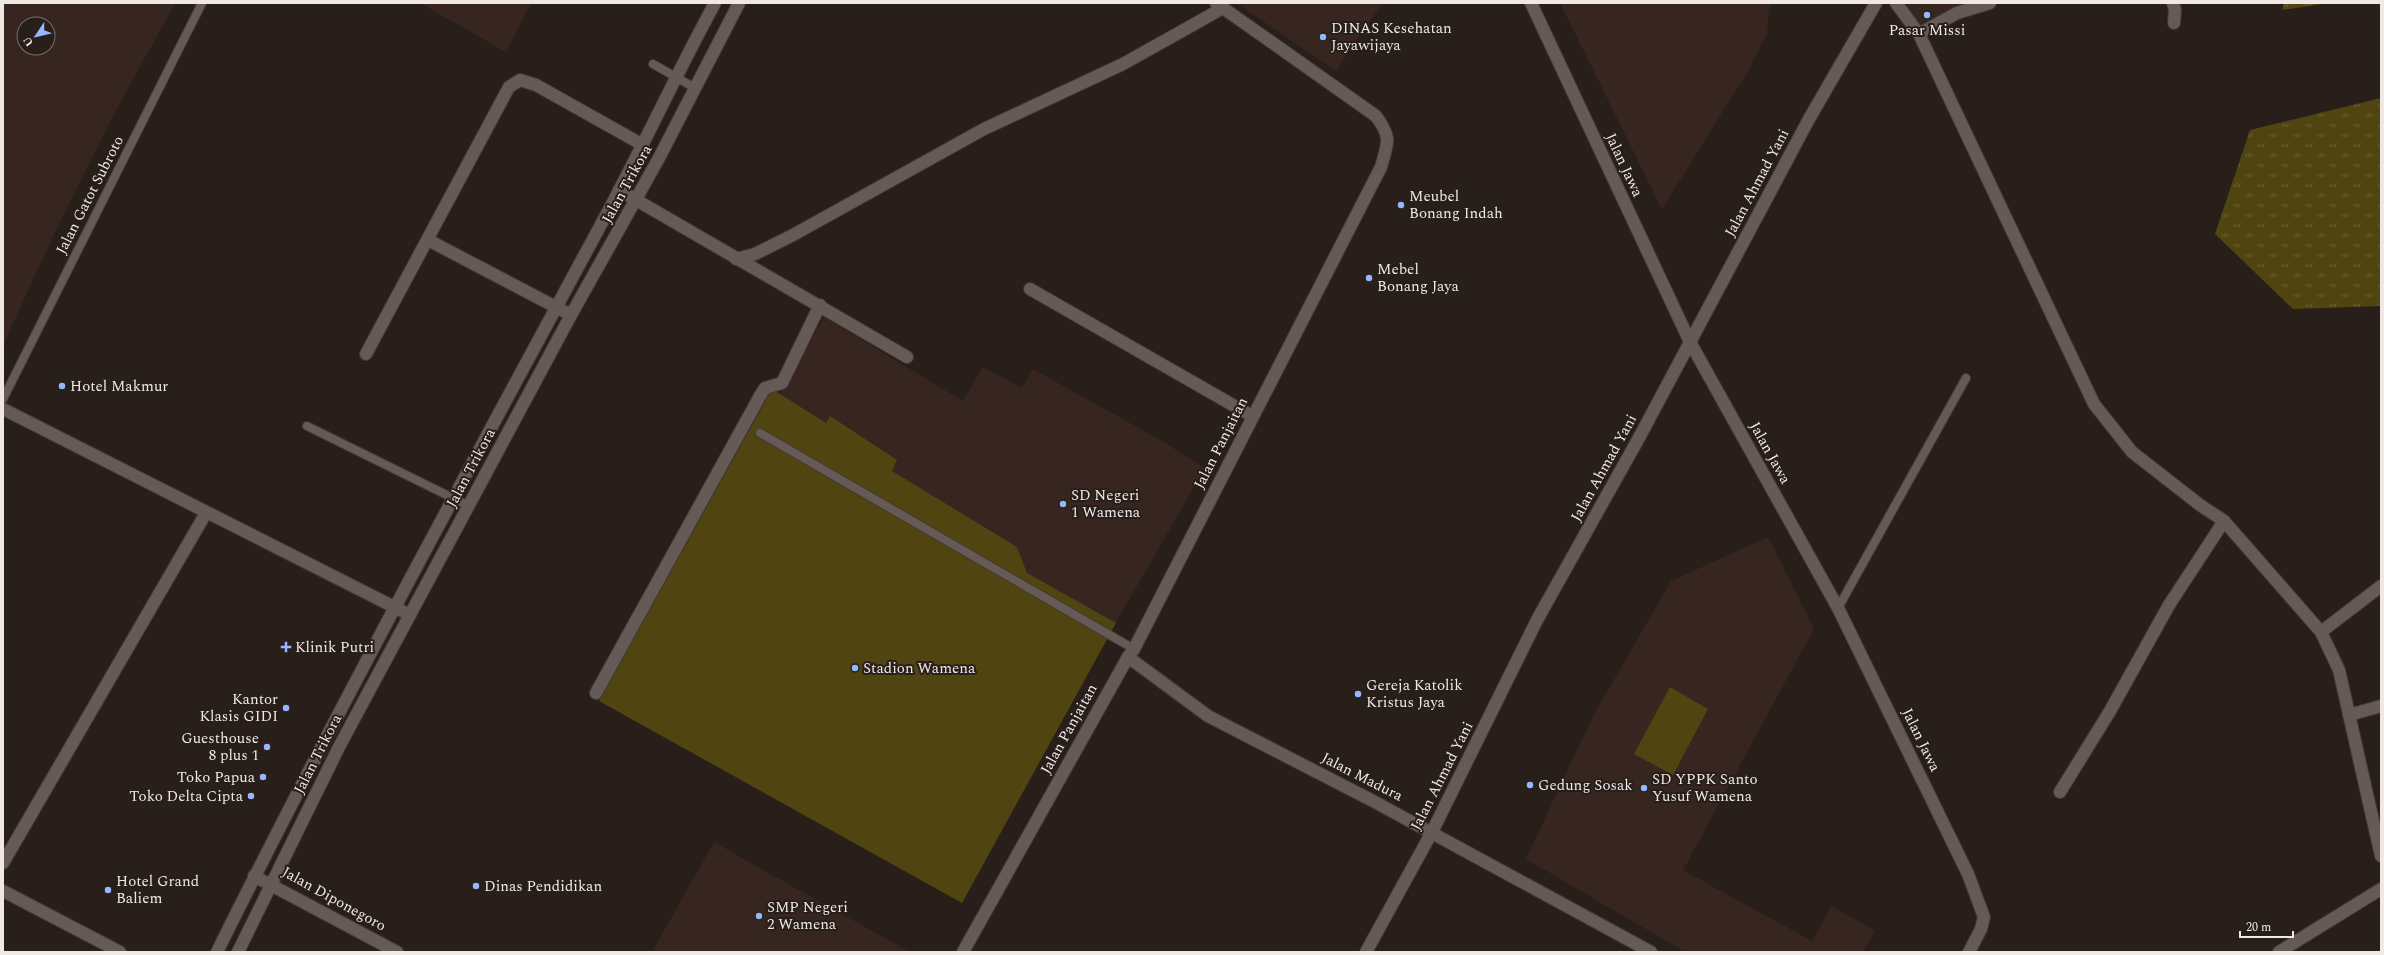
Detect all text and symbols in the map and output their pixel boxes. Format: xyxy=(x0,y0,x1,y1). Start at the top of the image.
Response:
marker: Pasar Missi xyxy=(1922,10,1932,20)
north arrow xyxy=(16,16,56,56)
place label: DINAS Kesehatan Jayawijaya xyxy=(1331,17,1452,57)
place label: Pasar Missi xyxy=(1889,19,1965,42)
marker: DINAS Kesehatan Jayawijaya xyxy=(1318,32,1328,42)
text: U xyxy=(19,33,38,50)
street label: Jalan Ahmad Yani xyxy=(1719,125,1795,241)
street label: Jalan Jawa xyxy=(1599,129,1649,201)
street label: Jalan Gatot Subroto xyxy=(50,132,130,258)
street label: Jalan Trikora xyxy=(596,140,658,228)
place label: Meubel Bonang Indah xyxy=(1409,185,1503,225)
marker: Meubel Bonang Indah xyxy=(1396,200,1406,210)
place label: Mebel Bonang Jaya xyxy=(1377,258,1460,298)
marker: Mebel Bonang Jaya xyxy=(1364,273,1374,283)
place label: Hotel Makmur xyxy=(70,375,168,398)
marker: Hotel Makmur xyxy=(57,381,67,391)
street label: Jalan Panjaitan xyxy=(1188,393,1254,493)
street label: Jalan Ahmad Yani xyxy=(1565,410,1643,526)
street label: Jalan Jawa xyxy=(1743,418,1797,489)
street label: Jalan Trikora xyxy=(440,424,502,512)
place label: SD Negeri 1 Wamena xyxy=(1071,484,1141,524)
marker: SD Negeri 1 Wamena xyxy=(1058,499,1068,509)
place label: Klinik Putri xyxy=(295,636,374,659)
marker: Klinik Putri xyxy=(280,641,292,653)
place label: Stadion Wamena xyxy=(863,657,976,680)
marker: Stadion Wamena xyxy=(850,663,860,673)
place label: Gereja Katolik Kristus Jaya xyxy=(1366,674,1463,714)
street label: Jalan Panjaitan xyxy=(1035,679,1103,778)
place label: Kantor Klasis GIDI xyxy=(200,688,278,728)
marker: Gereja Katolik Kristus Jaya xyxy=(1353,689,1363,699)
marker: Kantor Klasis GIDI xyxy=(281,703,291,713)
street label: Jalan Jawa xyxy=(1896,704,1947,776)
street label: Jalan Trikora xyxy=(288,710,348,798)
street label: Jalan Ahmad Yani xyxy=(1405,718,1479,834)
place label: Guesthouse 8 plus 1 xyxy=(181,727,259,767)
marker: Guesthouse 8 plus 1 xyxy=(262,742,272,752)
street label: Jalan Madura xyxy=(1317,747,1407,808)
place label: Toko Papua xyxy=(177,766,256,789)
place label: SD YPPK Santo Yusuf Wamena xyxy=(1652,768,1758,808)
marker: Toko Papua xyxy=(258,772,268,782)
place label: Gedung Sosak xyxy=(1538,774,1633,797)
marker: Gedung Sosak xyxy=(1525,780,1535,790)
marker: SD YPPK Santo Yusuf Wamena xyxy=(1639,783,1649,793)
place label: Toko Delta Cipta xyxy=(129,785,244,808)
marker: Toko Delta Cipta xyxy=(246,791,256,801)
street label: Jalan Diponegoro xyxy=(278,861,390,937)
place label: Hotel Grand Baliem xyxy=(116,870,199,910)
place label: Dinas Pendidikan xyxy=(484,875,602,898)
marker: Dinas Pendidikan xyxy=(471,881,481,891)
marker: Hotel Grand Baliem xyxy=(103,885,113,895)
place label: SMP Negeri 2 Wamena xyxy=(767,896,848,936)
marker: SMP Negeri 2 Wamena xyxy=(754,911,764,921)
scale bar xyxy=(2240,913,2293,939)
text: 20 m xyxy=(2246,918,2271,937)

